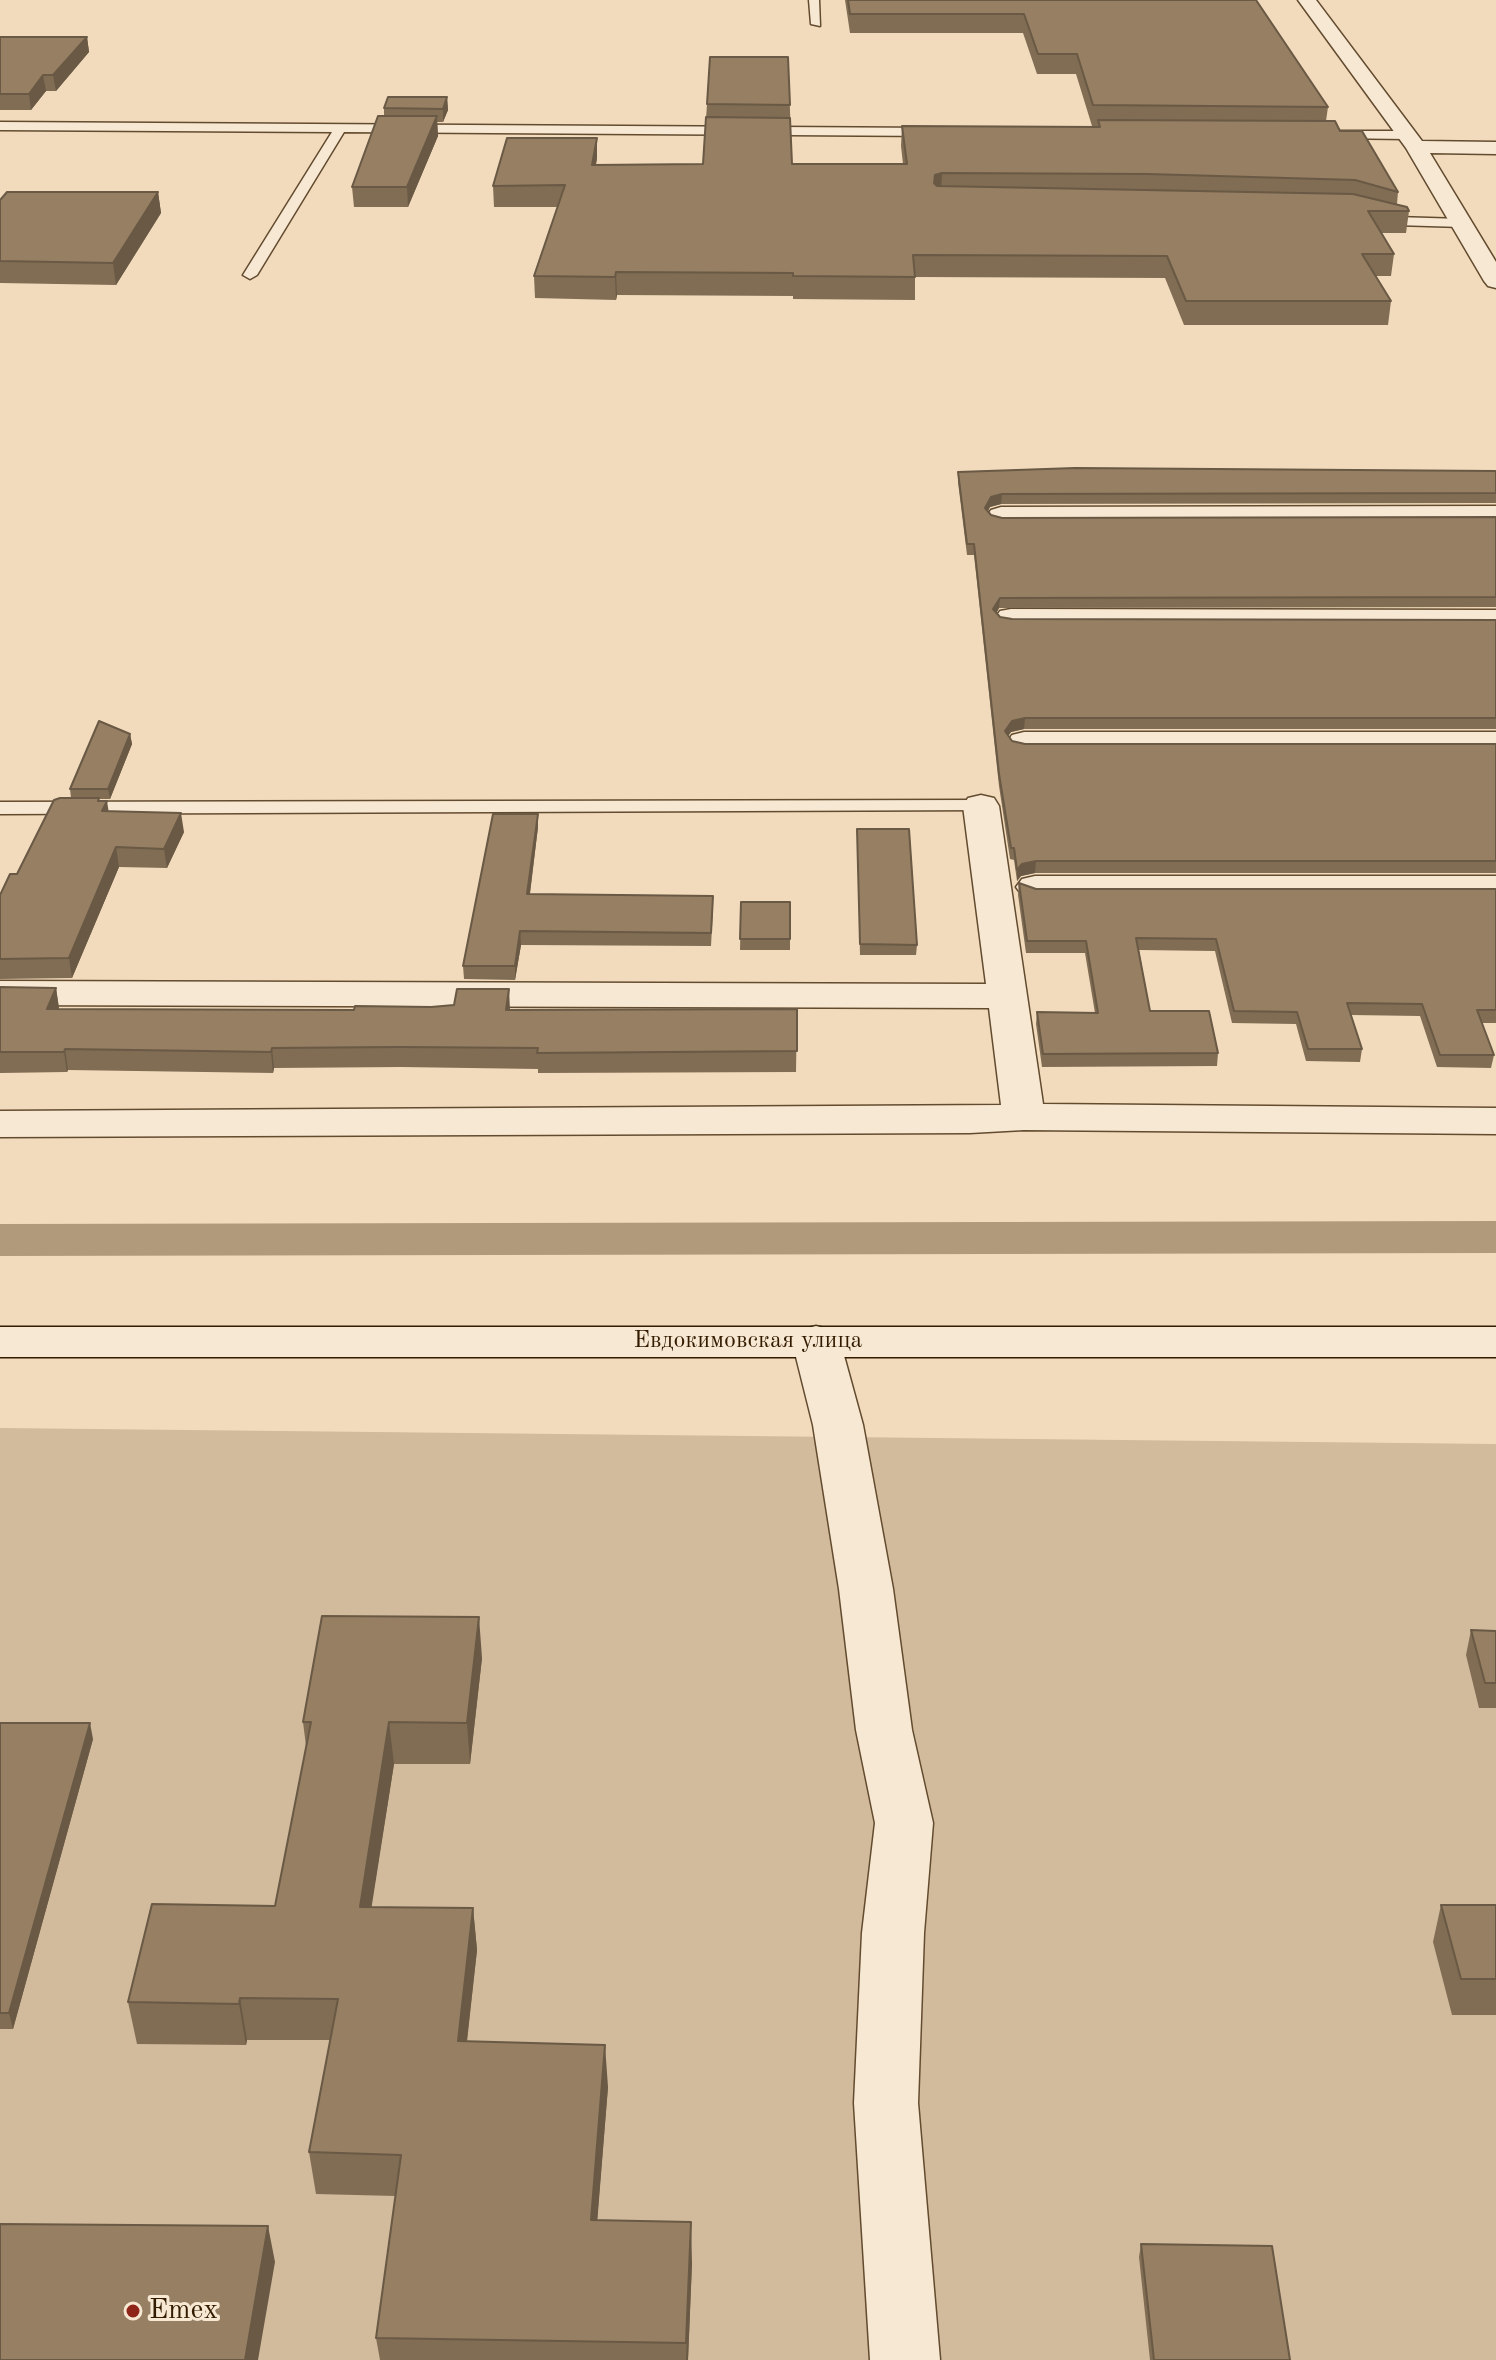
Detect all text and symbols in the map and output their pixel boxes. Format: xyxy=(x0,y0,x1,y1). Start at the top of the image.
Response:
street label: Евдокимовская улица xyxy=(634,1327,862,1355)
place label: Emex xyxy=(149,2294,218,2328)
marker: Emex xyxy=(124,2302,142,2320)

